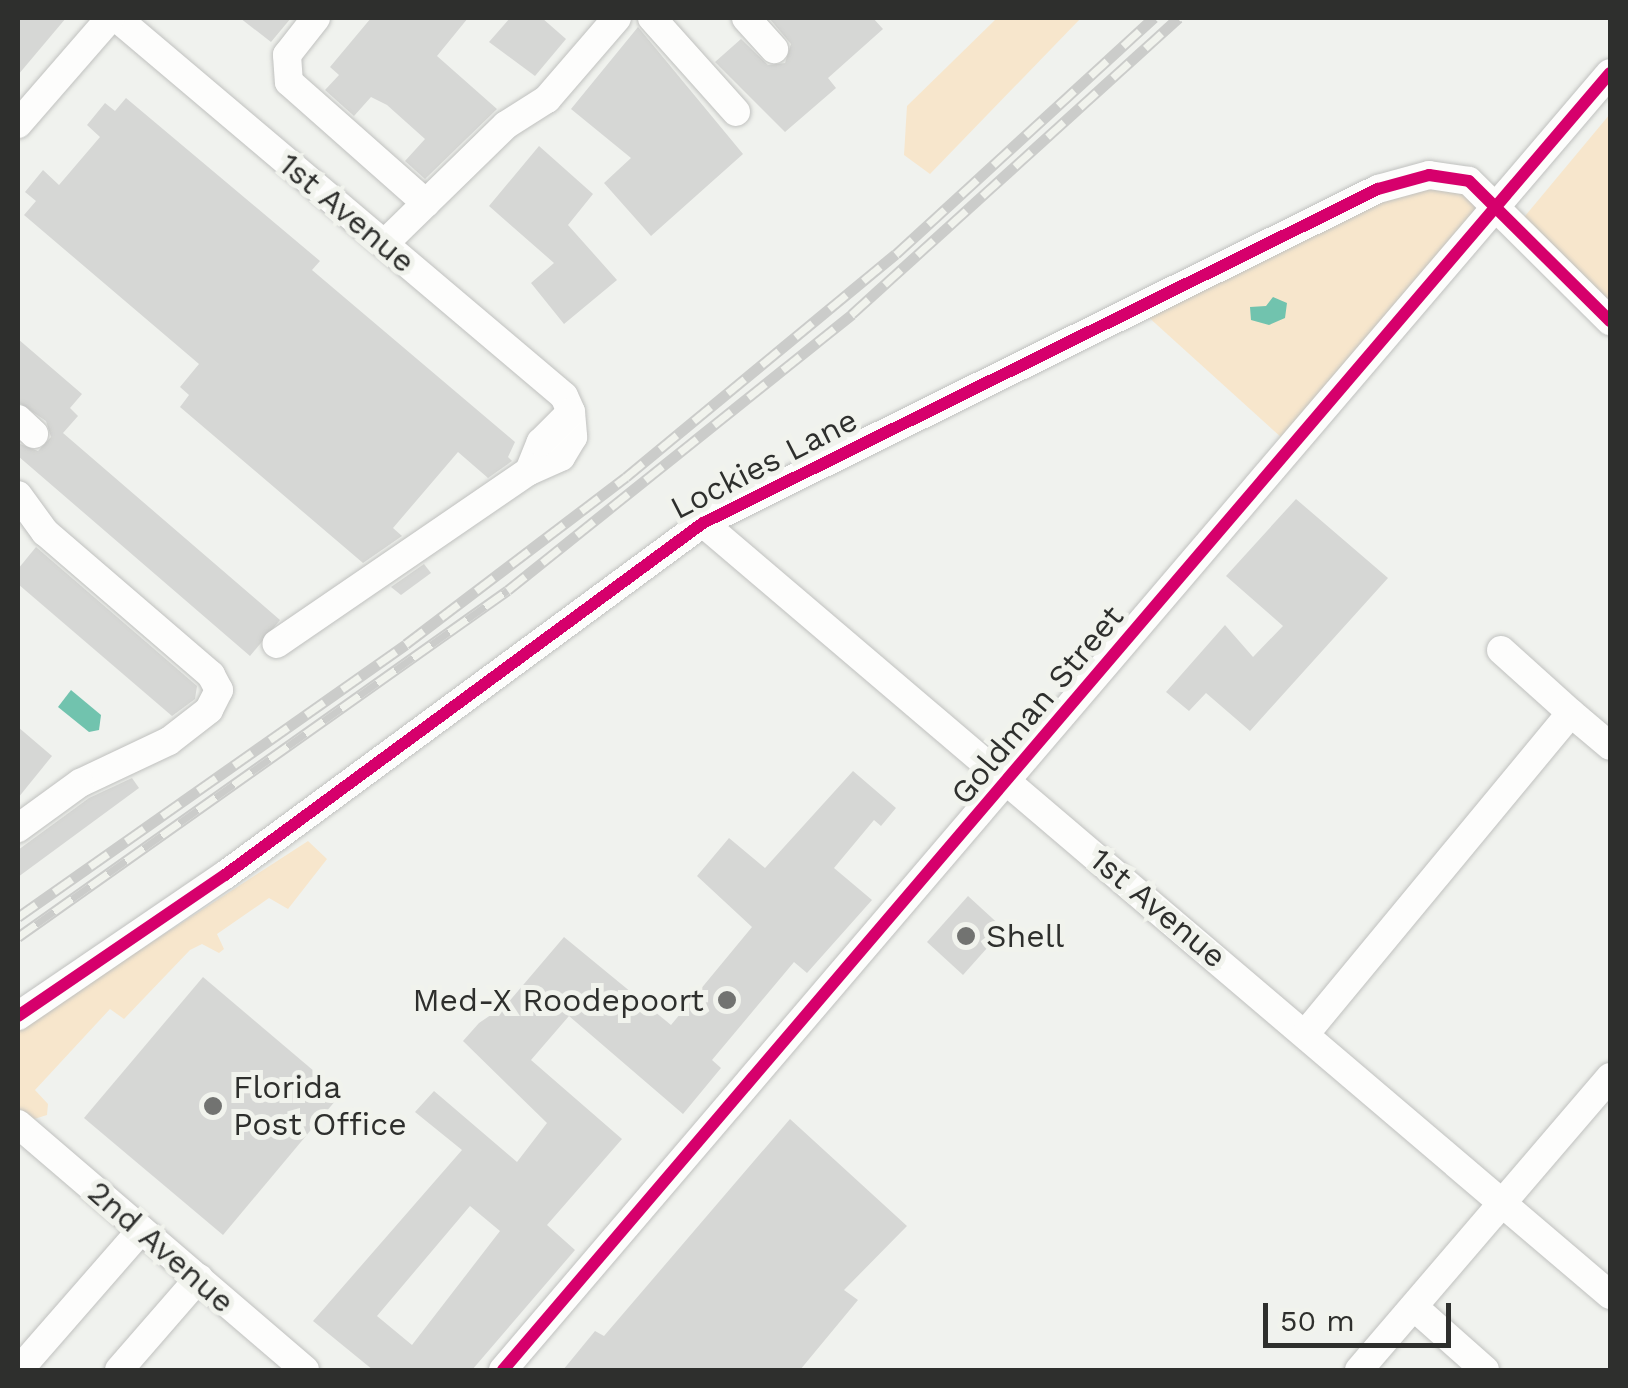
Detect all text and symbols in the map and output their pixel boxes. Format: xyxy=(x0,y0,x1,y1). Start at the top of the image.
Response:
street label: 1st Avenue xyxy=(271,145,423,281)
street label: Lockies Lane xyxy=(664,401,864,527)
street label: Goldman Street xyxy=(943,598,1131,812)
street label: 1st Avenue xyxy=(1082,840,1234,976)
place label: Shell xyxy=(986,917,1064,955)
marker: Shell xyxy=(955,925,977,947)
place label: Med-X Roodepoort xyxy=(412,981,704,1019)
marker: Med-X Roodepoort xyxy=(714,987,740,1013)
place label: Florida Post Office xyxy=(233,1069,407,1144)
marker: Florida Post Office xyxy=(202,1095,224,1117)
street label: 2nd Avenue xyxy=(79,1173,243,1321)
scale bar xyxy=(1268,1283,1456,1345)
text: 50 m xyxy=(1280,1303,1355,1338)

